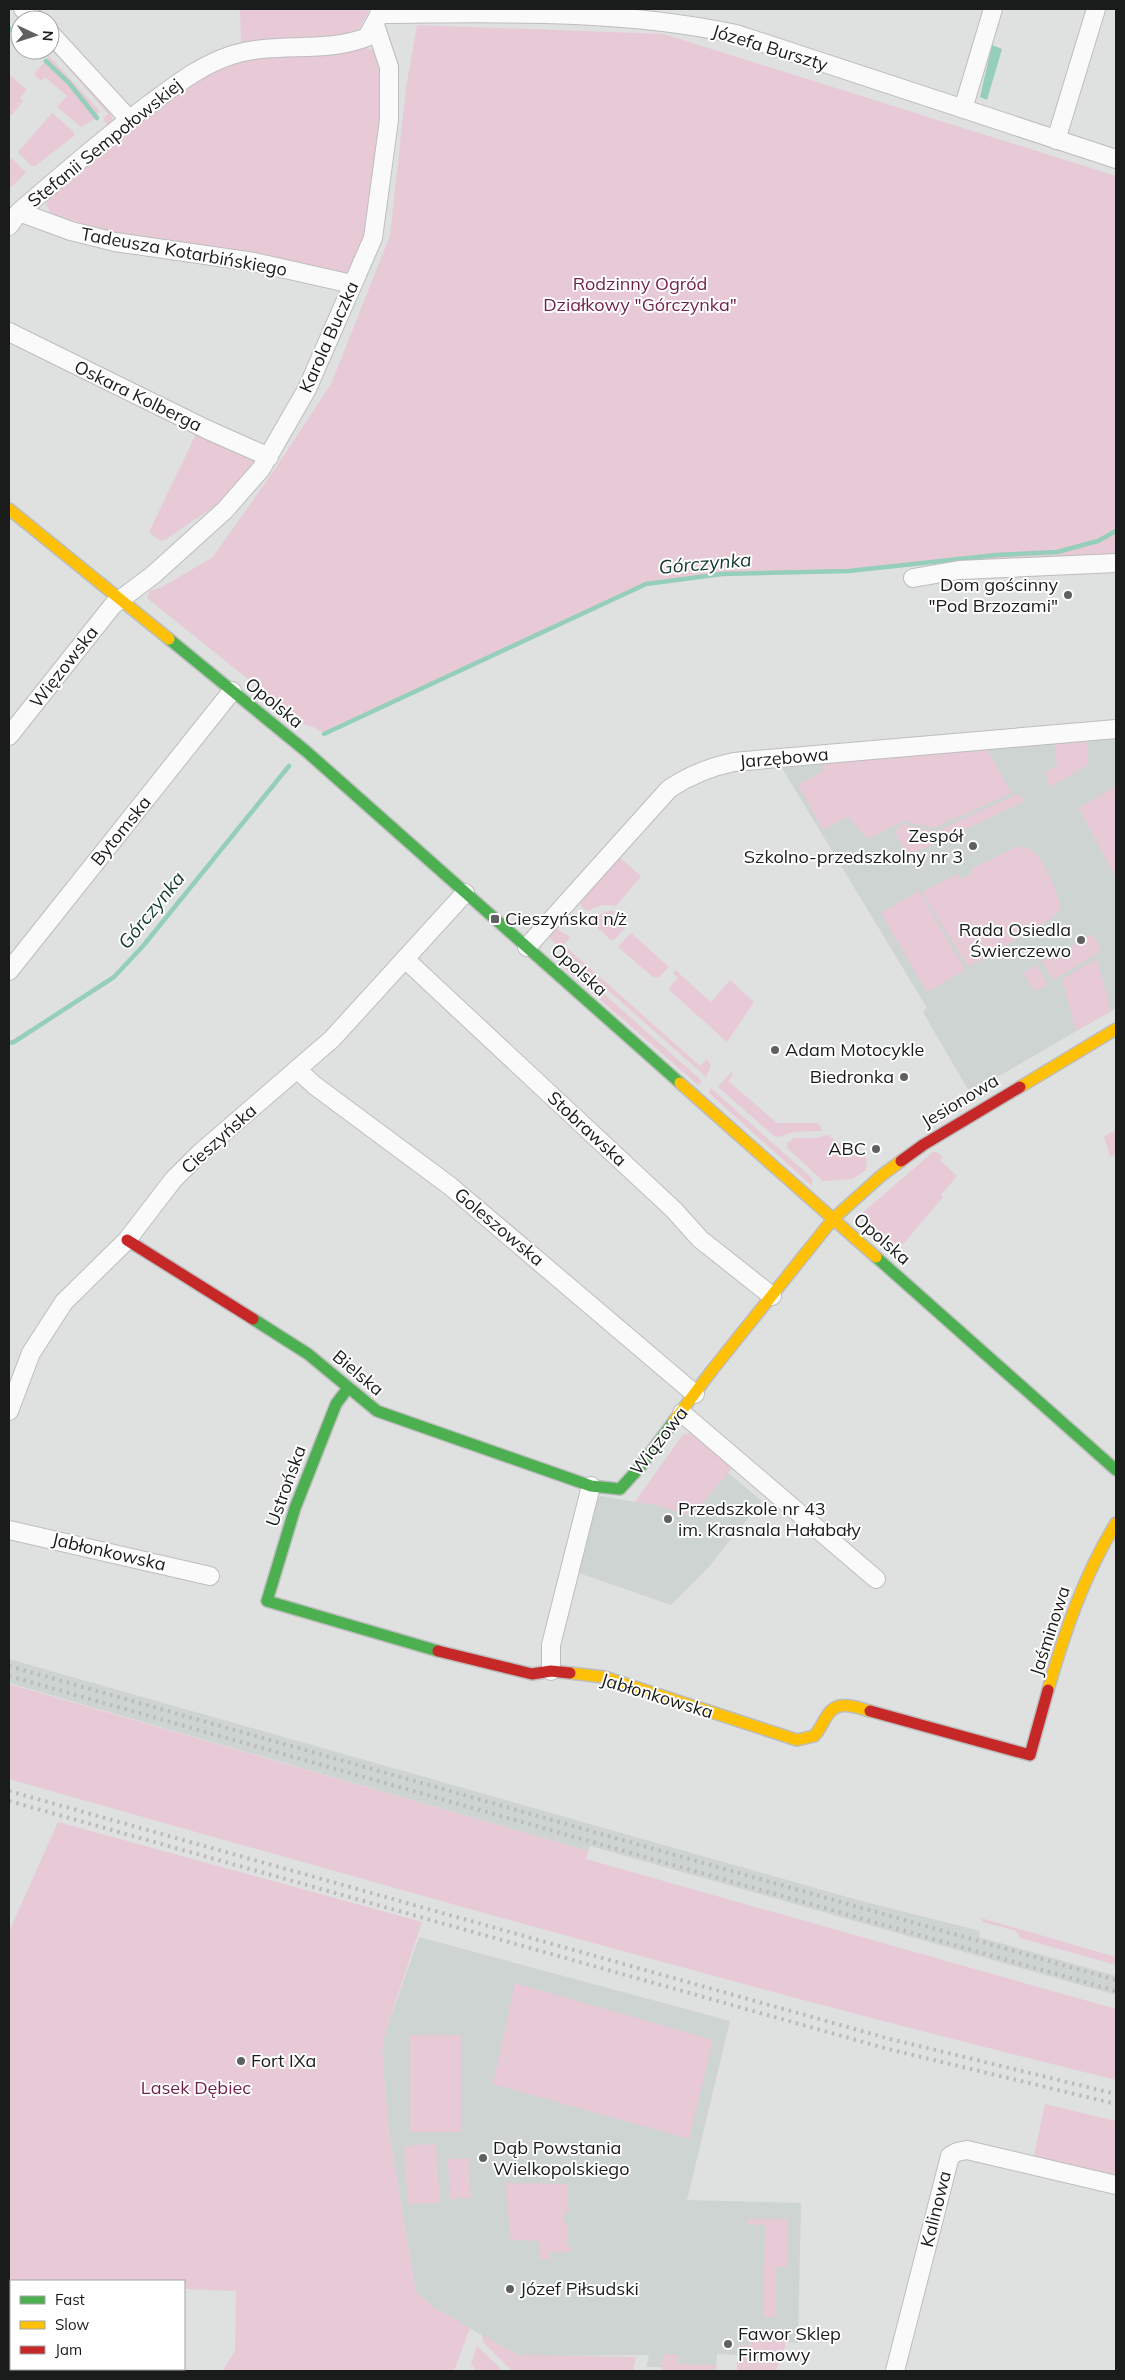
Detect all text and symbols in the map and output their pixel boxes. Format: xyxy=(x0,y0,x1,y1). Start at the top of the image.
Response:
north arrow xyxy=(10,10,60,60)
street label: Józefa Burszty xyxy=(710,19,831,76)
text: N xyxy=(39,30,57,42)
street label: Stefanii Sempołowskiej xyxy=(23,73,187,212)
street label: Tadeusza Kotarbińskiego xyxy=(79,222,289,281)
park label: Rodzinny Ogród Działkowy "Górczynka" xyxy=(543,272,737,316)
street label: Karola Buczka xyxy=(294,278,363,396)
street label: Oskara Kolberga xyxy=(71,355,206,436)
water label: Górczynka xyxy=(658,547,752,579)
place label: Dom gościnny "Pod Brzozami" xyxy=(929,573,1058,617)
marker: Dom gościnny "Pod Brzozami" xyxy=(1062,589,1074,601)
street label: Więzowska xyxy=(24,621,103,712)
street label: Opolska xyxy=(241,672,308,733)
street label: Jarzębowa xyxy=(738,742,830,773)
street label: Bytomska xyxy=(86,791,156,870)
place label: Zespół Szkolno-przedszkolny nr 3 xyxy=(744,824,964,868)
marker: Zespół Szkolno-przedszkolny nr 3 xyxy=(967,840,979,852)
water label: Górczynka xyxy=(112,866,190,954)
place label: Cieszyńska n/ż xyxy=(505,907,627,930)
marker: Cieszyńska n/ż xyxy=(489,913,501,925)
place label: Rada Osiedla Świerczewo xyxy=(959,918,1071,962)
marker: Rada Osiedla Świerczewo xyxy=(1075,934,1087,946)
street label: Opolska xyxy=(546,938,612,1001)
place label: Adam Motocykle xyxy=(785,1038,924,1061)
marker: Adam Motocykle xyxy=(769,1044,781,1056)
place label: Biedronka xyxy=(810,1065,894,1088)
street label: Jesionowa xyxy=(917,1069,1003,1133)
marker: Biedronka xyxy=(898,1071,910,1083)
street label: Stobrawska xyxy=(543,1086,632,1171)
street label: Cieszyńska xyxy=(176,1099,261,1178)
place label: ABC xyxy=(828,1137,866,1160)
marker: ABC xyxy=(870,1143,882,1155)
street label: Goleszowska xyxy=(450,1182,549,1271)
street label: Opolska xyxy=(849,1208,916,1270)
street label: Bielska xyxy=(328,1345,389,1401)
street label: Wiązowa xyxy=(625,1402,693,1480)
street label: Ustrońska xyxy=(260,1442,311,1529)
place label: Przedszkole nr 43 im. Krasnala Hałabały xyxy=(678,1497,861,1541)
marker: Przedszkole nr 43 im. Krasnala Hałabały xyxy=(662,1513,674,1525)
street label: Jabłonkowska xyxy=(50,1527,168,1576)
street label: Jaśminowa xyxy=(1024,1583,1075,1678)
street label: Jabłonkowska xyxy=(598,1668,716,1724)
place label: Fort IXa xyxy=(251,2049,316,2072)
marker: Fort IXa xyxy=(235,2055,247,2067)
park label: Lasek Dębiec xyxy=(141,2076,251,2099)
place label: Dąb Powstania Wielkopolskiego xyxy=(493,2136,629,2180)
marker: Dąb Powstania Wielkopolskiego xyxy=(477,2152,489,2164)
street label: Kalinowa xyxy=(915,2168,956,2249)
place label: Józef Piłsudski xyxy=(520,2277,639,2300)
legend xyxy=(10,2280,185,2370)
marker: Józef Piłsudski xyxy=(504,2283,516,2295)
text: Fast xyxy=(55,2290,85,2309)
text: Slow xyxy=(55,2315,89,2334)
place label: Fawor Sklep Firmowy xyxy=(738,2322,841,2366)
marker: Fawor Sklep Firmowy xyxy=(722,2338,734,2350)
text: Jam xyxy=(55,2340,82,2359)

